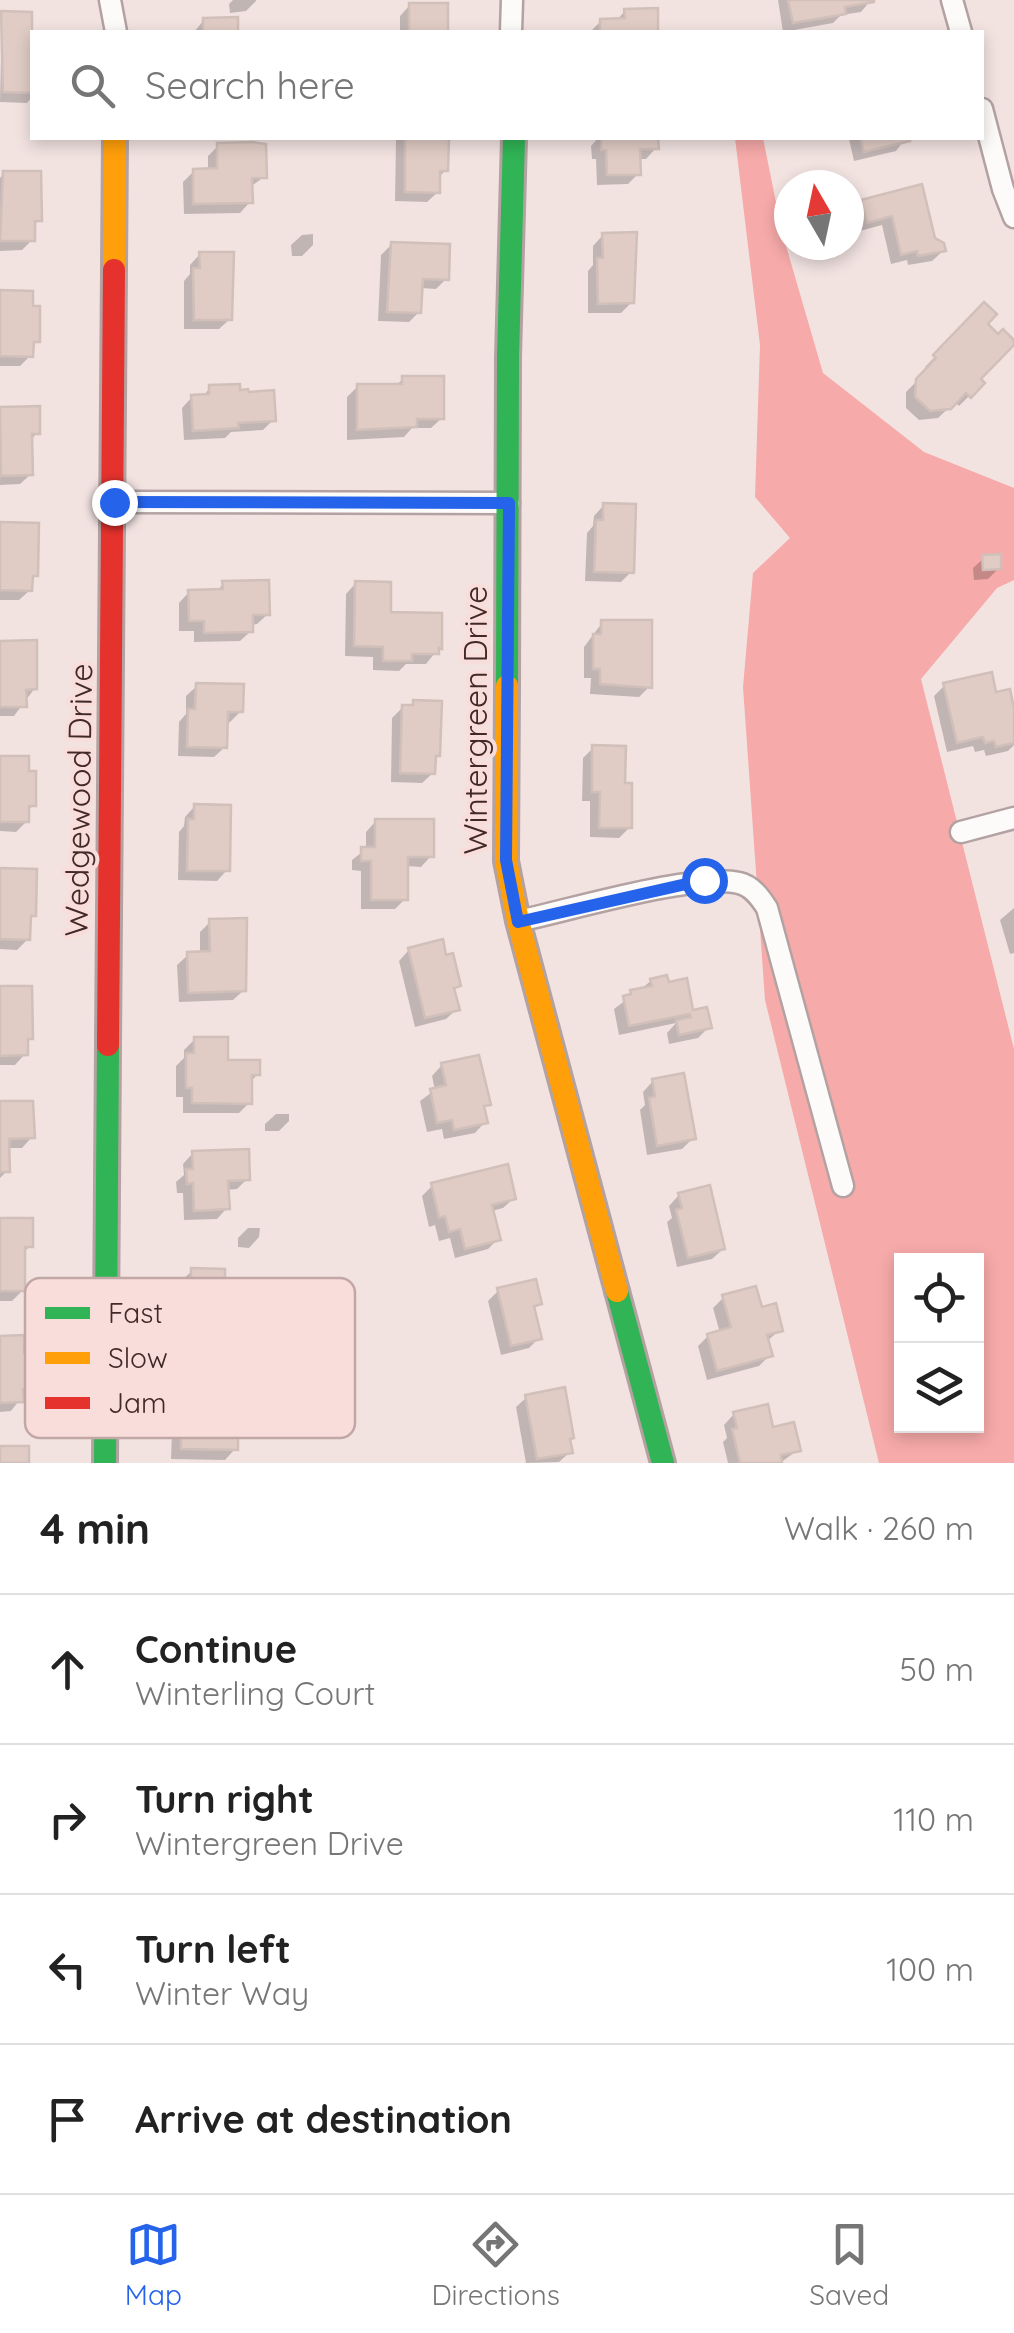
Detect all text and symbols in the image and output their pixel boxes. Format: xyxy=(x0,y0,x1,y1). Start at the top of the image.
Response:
search box xyxy=(30,30,984,140)
icon: search xyxy=(65,58,120,113)
text: Search here xyxy=(145,61,355,109)
north arrow xyxy=(774,170,864,260)
route end xyxy=(92,480,138,526)
street label: Wintergreen Drive xyxy=(455,586,495,854)
street label: Wedgewood Drive xyxy=(56,663,100,937)
route start xyxy=(682,858,728,904)
map controls xyxy=(894,1253,984,1433)
button: locate xyxy=(894,1253,984,1343)
legend xyxy=(25,1278,355,1438)
text: Fast xyxy=(108,1295,163,1330)
text: Slow xyxy=(108,1340,168,1375)
button: layers xyxy=(894,1343,984,1433)
text: Jam xyxy=(108,1385,167,1420)
text: 4 min xyxy=(40,1502,150,1555)
text: Walk · 260 m xyxy=(784,1508,974,1548)
text: Continue xyxy=(135,1625,297,1673)
icon: ahead xyxy=(40,1642,95,1697)
text: 50 m xyxy=(900,1649,974,1689)
text: Winterling Court xyxy=(135,1673,375,1713)
text: Turn right xyxy=(135,1775,314,1823)
icon: right xyxy=(40,1792,95,1847)
text: 110 m xyxy=(893,1799,974,1839)
text: Wintergreen Drive xyxy=(135,1823,404,1863)
text: Turn left xyxy=(135,1925,291,1973)
icon: left xyxy=(40,1942,95,1997)
text: 100 m xyxy=(886,1949,974,1989)
text: Winter Way xyxy=(135,1973,309,2013)
icon: arrive xyxy=(40,2092,95,2147)
text: Arrive at destination xyxy=(135,2095,512,2143)
tab: Map xyxy=(125,2217,182,2312)
tab: Directions xyxy=(431,2217,560,2312)
tab: Saved xyxy=(809,2217,889,2312)

